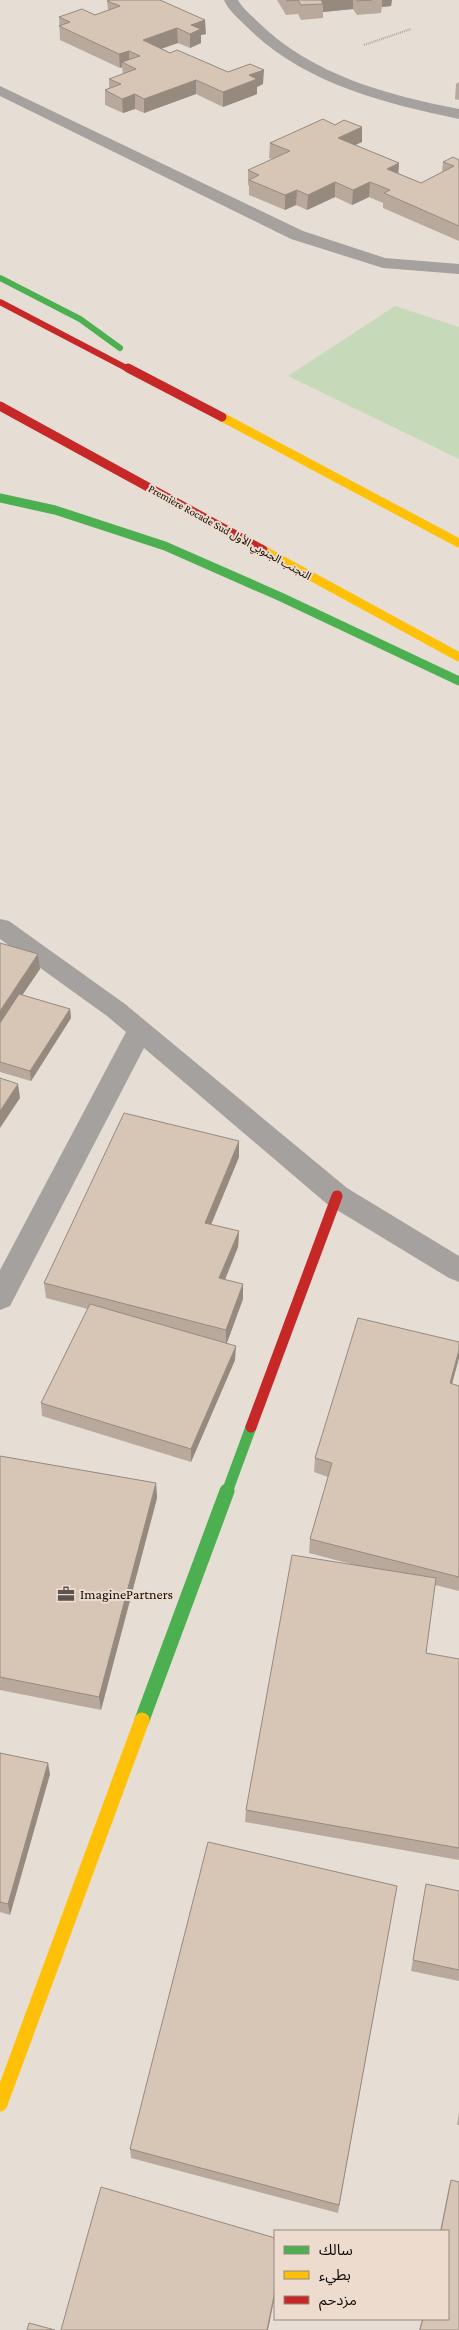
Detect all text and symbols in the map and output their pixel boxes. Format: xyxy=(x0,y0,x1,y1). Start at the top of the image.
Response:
street label: Première Rocade Sud التجنب الجنوبي الأول xyxy=(145,482,314,585)
office icon: ImaginePartners xyxy=(56,1584,76,1604)
place label: ImaginePartners xyxy=(80,1586,173,1602)
legend xyxy=(274,2230,449,2320)
text: سالك xyxy=(319,2242,353,2258)
text: بطيء xyxy=(319,2267,351,2286)
text: مزدحم xyxy=(319,2292,357,2311)

